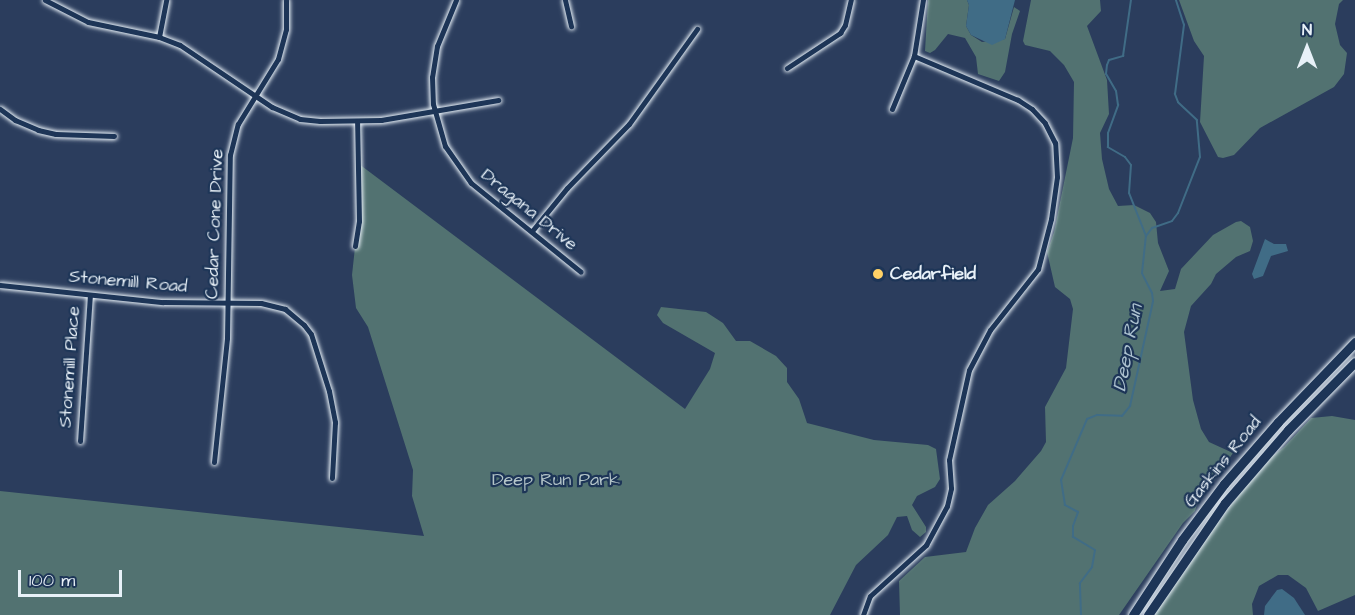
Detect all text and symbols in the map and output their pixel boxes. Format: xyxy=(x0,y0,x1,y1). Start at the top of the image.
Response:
north arrow xyxy=(1277,18,1337,78)
text: N xyxy=(1302,19,1312,41)
street label: Cedar Cone Drive xyxy=(202,149,228,299)
street label: Dragana Drive xyxy=(476,164,582,256)
place label: Cedarfield xyxy=(890,263,976,285)
street label: Stonemill Road xyxy=(68,266,188,298)
marker: Cedarfield xyxy=(871,267,885,281)
water label: Deep Run xyxy=(1108,302,1148,394)
street label: Stonemill Place xyxy=(55,305,85,429)
street label: Gaskins Road xyxy=(1180,412,1266,512)
park label: Deep Run Park xyxy=(492,469,620,491)
scale bar xyxy=(21,558,124,596)
text: 100 m xyxy=(29,568,75,593)

